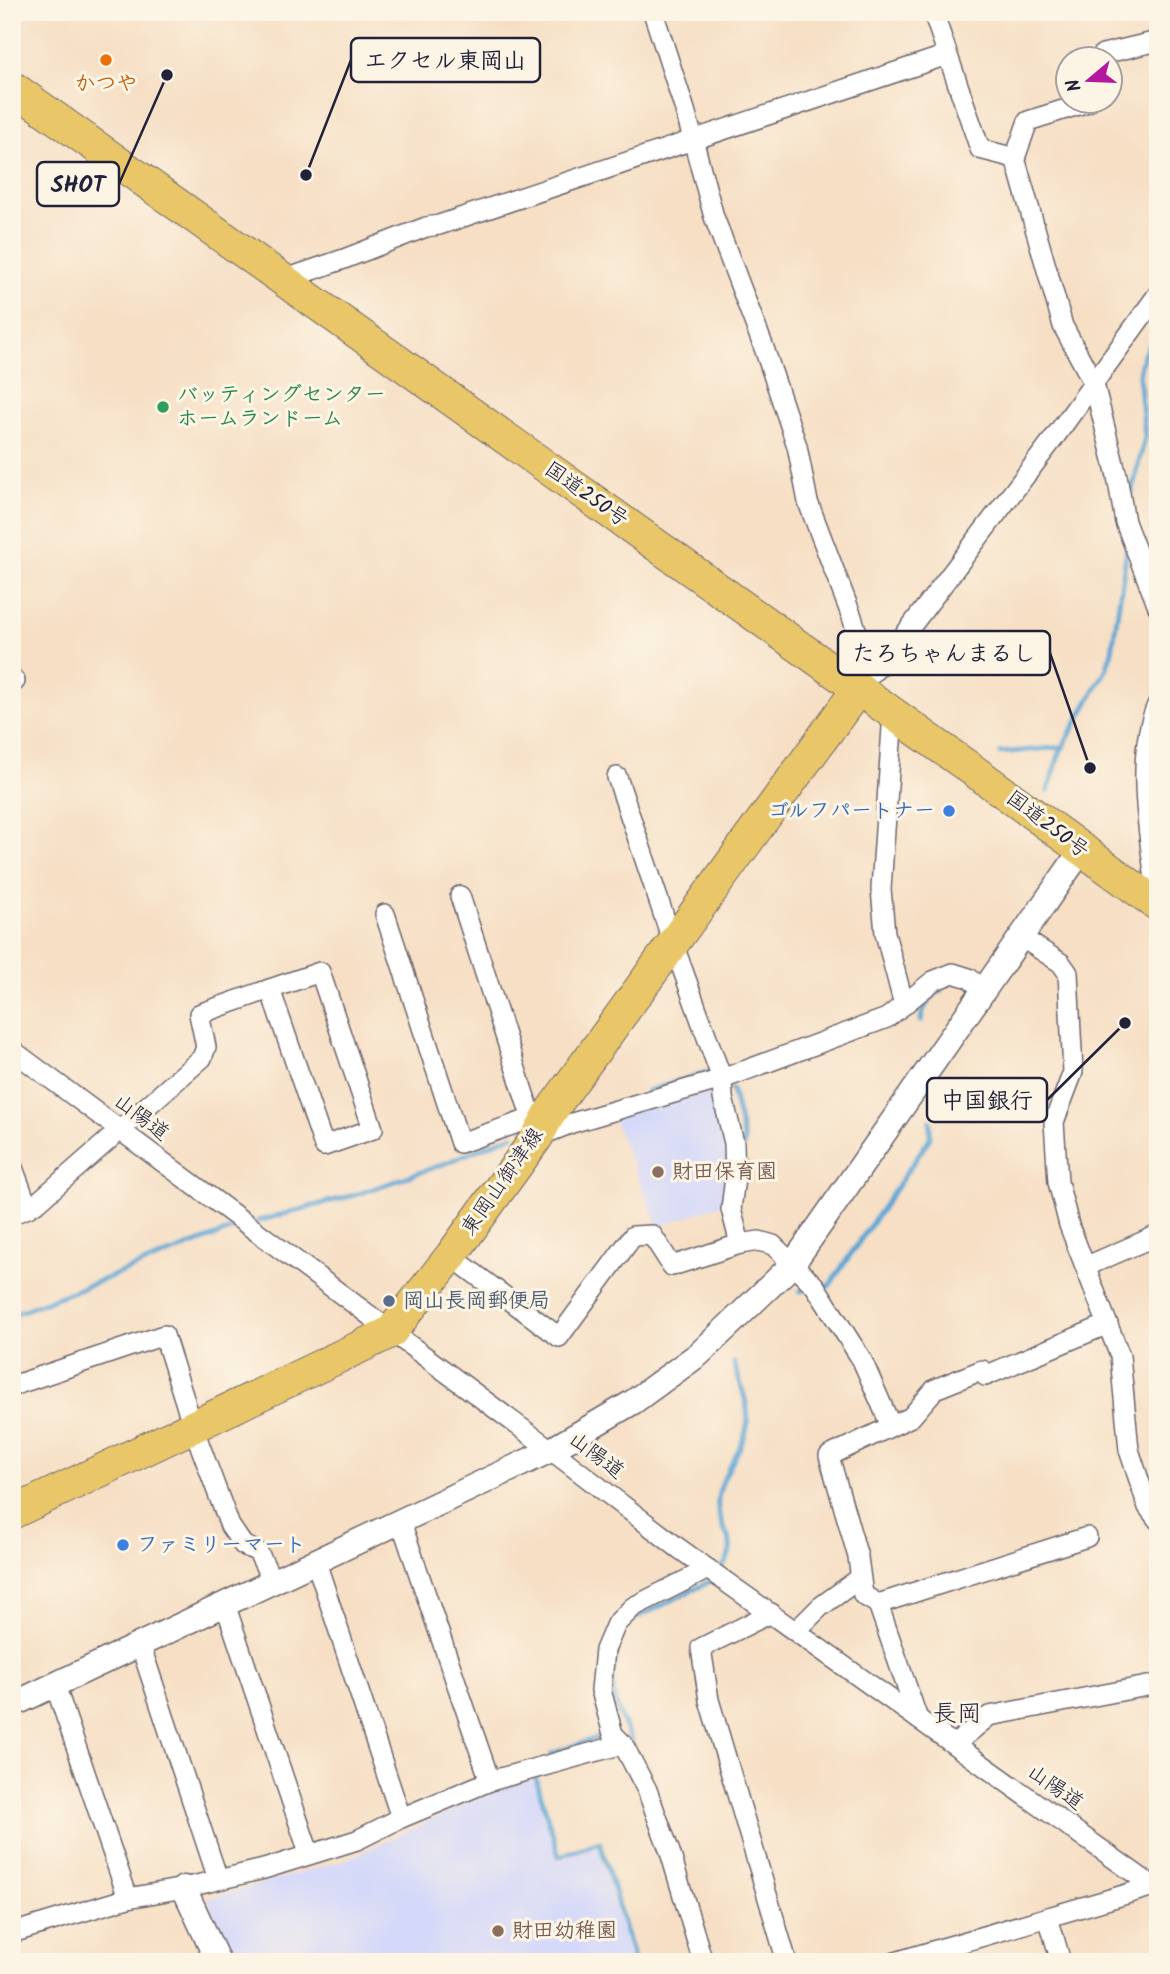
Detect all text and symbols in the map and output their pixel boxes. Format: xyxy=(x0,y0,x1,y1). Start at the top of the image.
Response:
callout: エクセル東岡山 xyxy=(351,38,540,82)
text: エクセル東岡山 xyxy=(364,44,526,80)
north arrow xyxy=(1054,46,1124,116)
marker: かつや xyxy=(98,52,114,68)
place label: かつや xyxy=(75,68,138,101)
text: N xyxy=(1059,74,1091,95)
callout: SHOT xyxy=(37,162,119,206)
text: SHOT xyxy=(51,168,108,204)
place label: バッティングセンター ホームランドーム xyxy=(177,379,386,436)
marker: バッティングセンター ホームランドーム xyxy=(155,399,171,415)
street label: 国道250号 xyxy=(537,454,635,536)
callout: たろちゃんまるし xyxy=(838,631,1050,675)
text: たろちゃんまるし xyxy=(852,637,1036,673)
street label: 国道250号 xyxy=(998,783,1096,867)
place label: ゴルフパートナー xyxy=(768,795,935,828)
marker: ゴルフパートナー xyxy=(941,803,957,819)
callout: 中国銀行 xyxy=(927,1078,1047,1122)
text: 中国銀行 xyxy=(941,1084,1033,1120)
street label: 山陽道 xyxy=(106,1086,176,1150)
street label: 東岡山御津線 xyxy=(453,1121,553,1243)
place label: 財田保育園 xyxy=(672,1156,777,1189)
marker: 財田保育園 xyxy=(650,1164,666,1180)
place label: 岡山長岡郵便局 xyxy=(403,1285,550,1318)
marker: 岡山長岡郵便局 xyxy=(381,1293,397,1309)
street label: 山陽道 xyxy=(561,1424,631,1488)
place label: ファミリーマート xyxy=(137,1529,306,1562)
marker: ファミリーマート xyxy=(115,1537,131,1553)
district label: 長岡 xyxy=(933,1695,981,1734)
street label: 山陽道 xyxy=(1020,1756,1090,1820)
place label: 財田幼稚園 xyxy=(512,1915,617,1948)
marker: 財田幼稚園 xyxy=(490,1923,506,1939)

